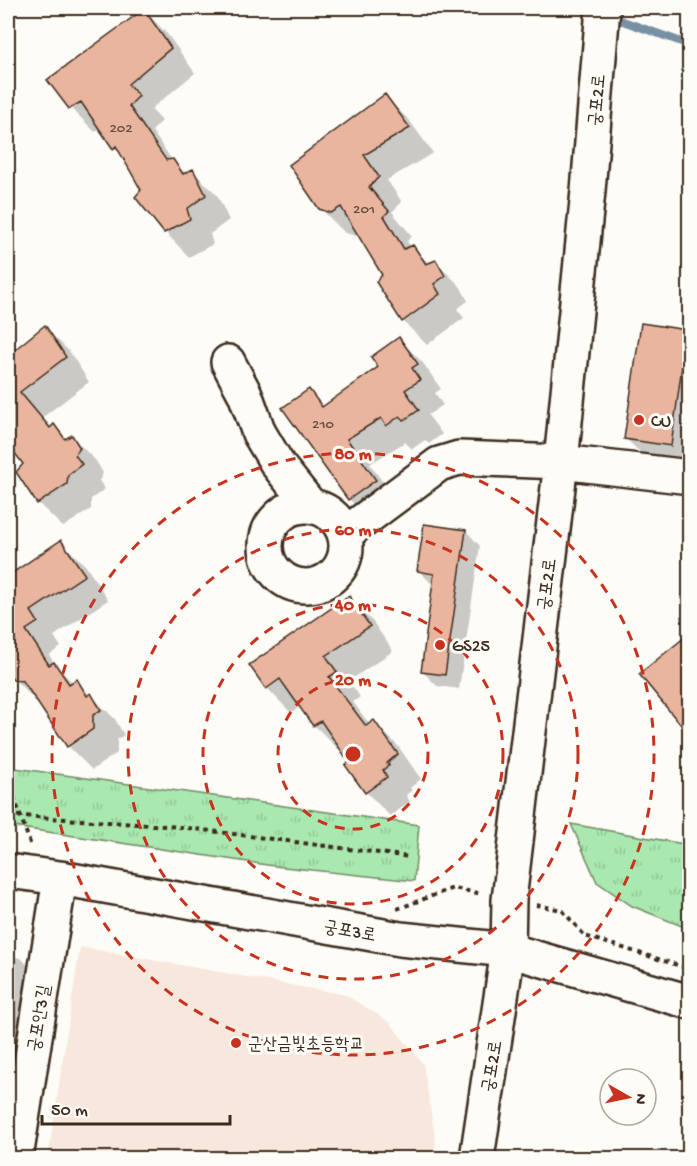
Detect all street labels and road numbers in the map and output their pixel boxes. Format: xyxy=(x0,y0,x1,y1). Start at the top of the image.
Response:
street label: 궁포2로 xyxy=(586,73,611,127)
street label: 궁포2로 xyxy=(535,557,562,612)
street label: 궁포3로 xyxy=(322,918,377,947)
street label: 궁포안3길 xyxy=(25,983,56,1053)
street label: 궁포2로 xyxy=(479,1039,508,1094)

